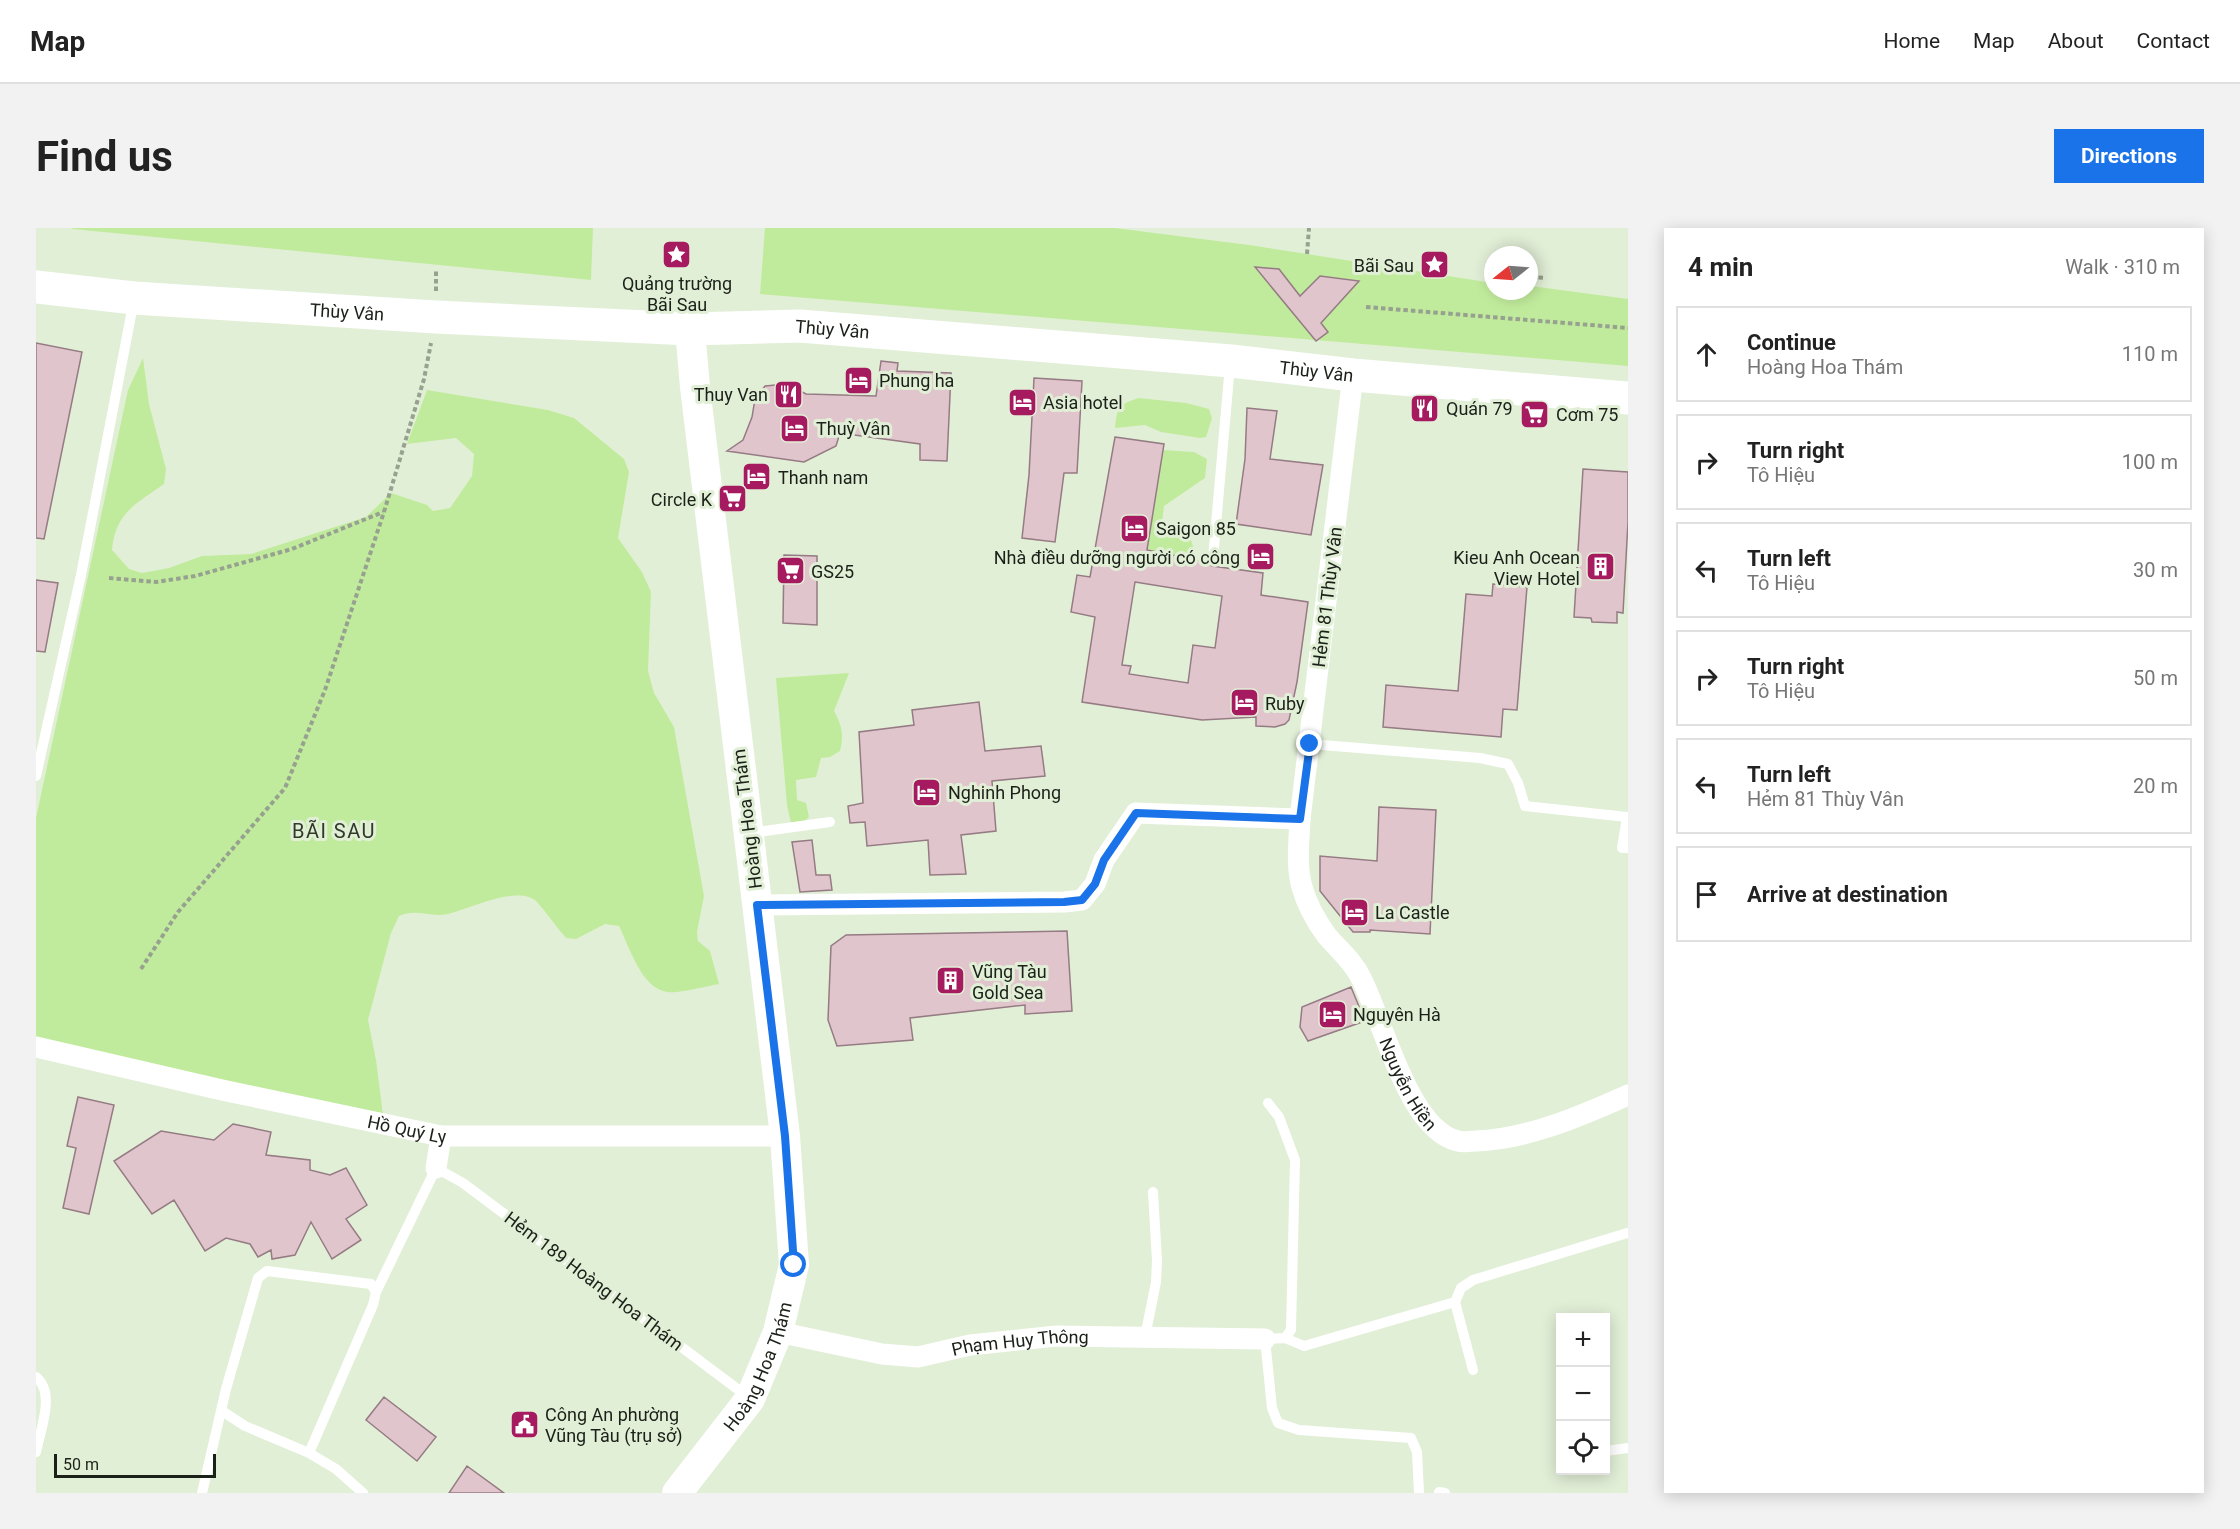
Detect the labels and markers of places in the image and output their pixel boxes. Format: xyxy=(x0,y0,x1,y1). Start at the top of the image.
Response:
place icon: Quảng trường Bãi Sau xyxy=(661,238,693,270)
place icon: Bãi Sau xyxy=(1419,249,1451,281)
place label: Bãi Sau xyxy=(1354,255,1414,276)
place label: Quảng trường Bãi Sau xyxy=(622,273,732,315)
hotel icon: Phung ha xyxy=(842,364,874,396)
place label: Phung ha xyxy=(879,370,954,391)
restaurant icon: Thuy Van xyxy=(773,378,805,410)
place label: Thuy Van xyxy=(694,384,768,405)
hotel icon: Asia hotel xyxy=(1006,386,1038,418)
place label: Asia hotel xyxy=(1043,392,1123,413)
restaurant icon: Quán 79 xyxy=(1409,392,1441,424)
place label: Quán 79 xyxy=(1446,398,1513,419)
supermarket icon: Cơm 75 xyxy=(1519,398,1551,430)
place label: Cơm 75 xyxy=(1556,404,1619,425)
hotel icon: Thuỳ Vân xyxy=(779,412,811,444)
place label: Thuỳ Vân xyxy=(816,418,890,439)
hotel icon: Thanh nam xyxy=(741,461,773,493)
place label: Thanh nam xyxy=(778,467,868,488)
supermarket icon: Circle K xyxy=(717,483,749,515)
place label: Circle K xyxy=(651,489,713,510)
hotel icon: Saigon 85 xyxy=(1119,512,1151,544)
place label: Saigon 85 xyxy=(1156,518,1236,539)
hotel icon: Nhà điều dưỡng người có công xyxy=(1245,541,1277,573)
place label: Nhà điều dưỡng người có công xyxy=(994,547,1240,568)
place label: Kieu Anh Ocean View Hotel xyxy=(1453,547,1580,589)
building icon: Kieu Anh Ocean View Hotel xyxy=(1585,551,1617,583)
supermarket icon: GS25 xyxy=(774,555,806,587)
place label: GS25 xyxy=(811,561,854,582)
hotel icon: Ruby xyxy=(1228,687,1260,719)
place label: Ruby xyxy=(1265,693,1305,714)
hotel icon: Nghinh Phong xyxy=(911,776,943,808)
place label: Nghinh Phong xyxy=(948,782,1061,803)
hotel icon: La Castle xyxy=(1338,896,1370,928)
place label: La Castle xyxy=(1375,902,1450,923)
place label: Vũng Tàu Gold Sea xyxy=(972,961,1047,1003)
building icon: Vũng Tàu Gold Sea xyxy=(935,965,967,997)
hotel icon: Nguyên Hà xyxy=(1316,998,1348,1030)
place label: Nguyên Hà xyxy=(1353,1004,1441,1025)
place label: Công An phường Vũng Tàu (trụ sở) xyxy=(545,1404,683,1447)
public building icon: Công An phường Vũng Tàu (trụ sở) xyxy=(508,1408,540,1440)

